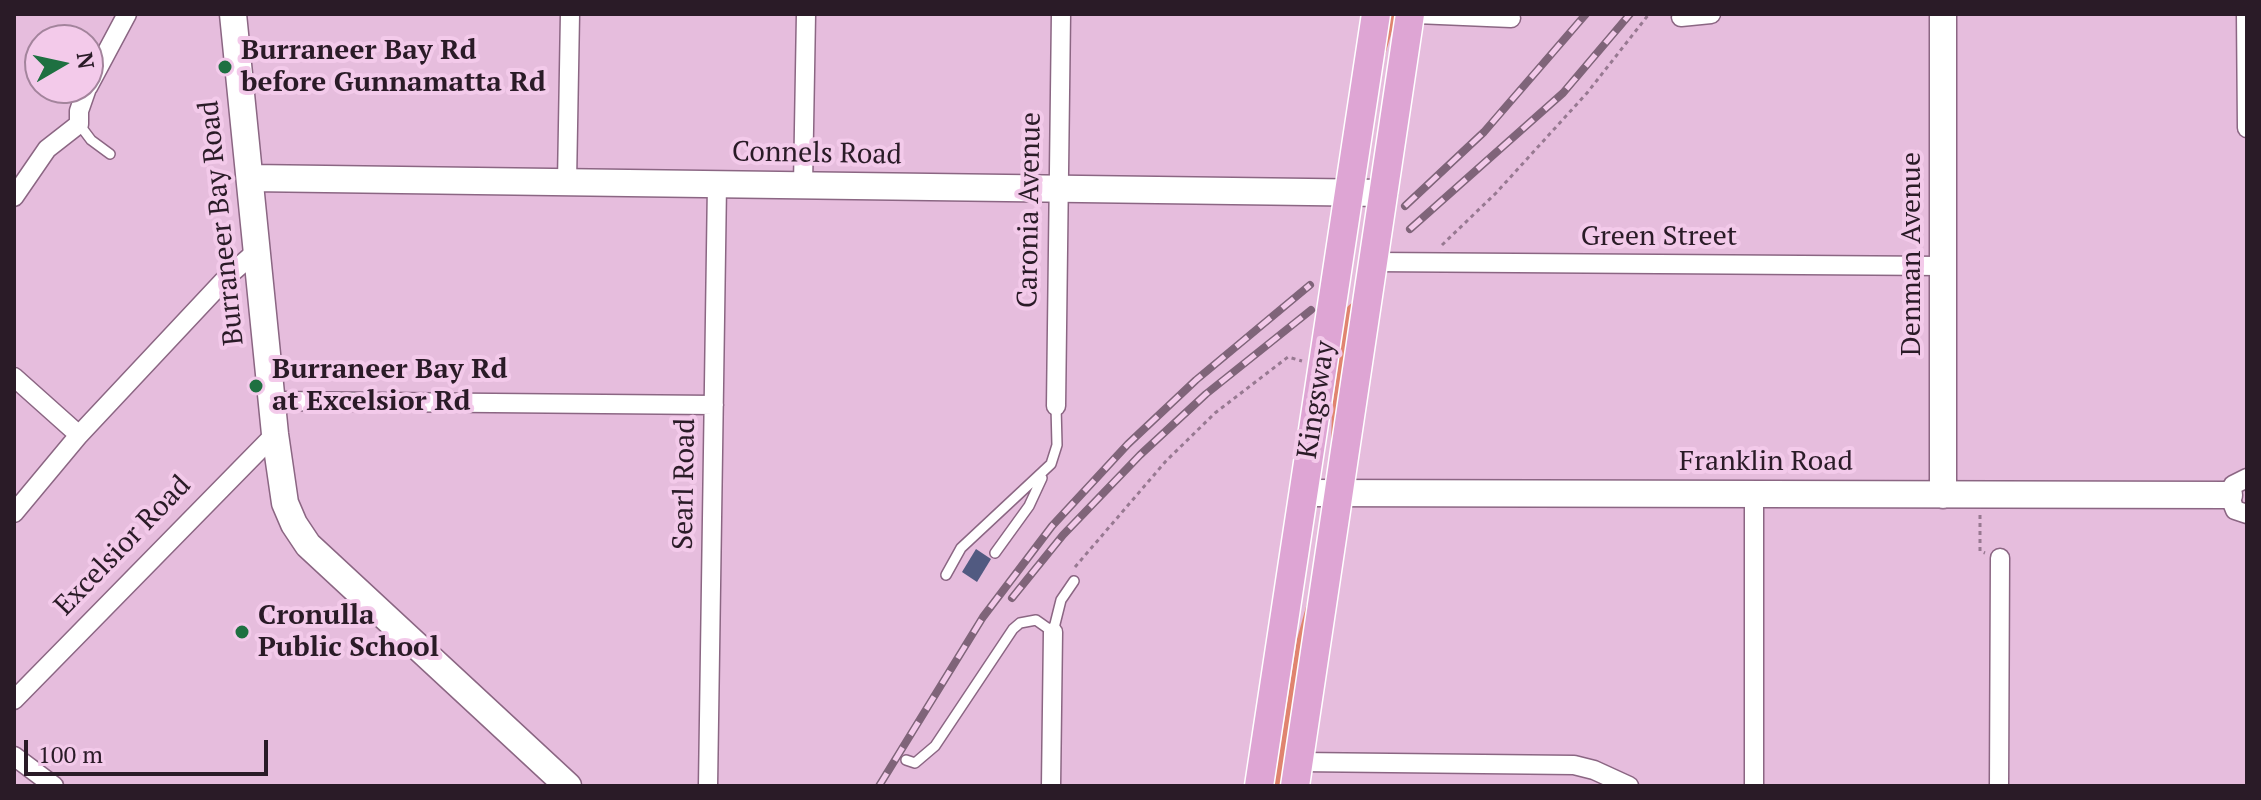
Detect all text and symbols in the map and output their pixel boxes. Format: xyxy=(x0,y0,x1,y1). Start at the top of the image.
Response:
north arrow xyxy=(24,24,104,104)
place label: Burraneer Bay Rd before Gunnamatta Rd xyxy=(241,34,546,100)
text: N xyxy=(71,50,102,71)
marker: Burraneer Bay Rd before Gunnamatta Rd xyxy=(216,58,234,76)
street label: Burraneer Bay Road xyxy=(192,99,252,347)
street label: Caronia Avenue xyxy=(1011,112,1049,308)
street label: Connels Road xyxy=(732,136,902,172)
street label: Denman Avenue xyxy=(1895,152,1929,356)
street label: Green Street xyxy=(1581,220,1737,254)
street label: Kingsway xyxy=(1291,339,1343,461)
place label: Burraneer Bay Rd at Excelsior Rd xyxy=(272,353,507,419)
marker: Burraneer Bay Rd at Excelsior Rd xyxy=(247,377,265,395)
street label: Searl Road xyxy=(667,418,703,550)
street label: Franklin Road xyxy=(1679,445,1853,479)
street label: Excelsior Road xyxy=(48,469,198,623)
place label: Cronulla Public School xyxy=(258,599,439,665)
marker: Cronulla Public School xyxy=(233,623,251,641)
scale bar xyxy=(28,724,272,774)
text: 100 m xyxy=(38,738,103,770)

